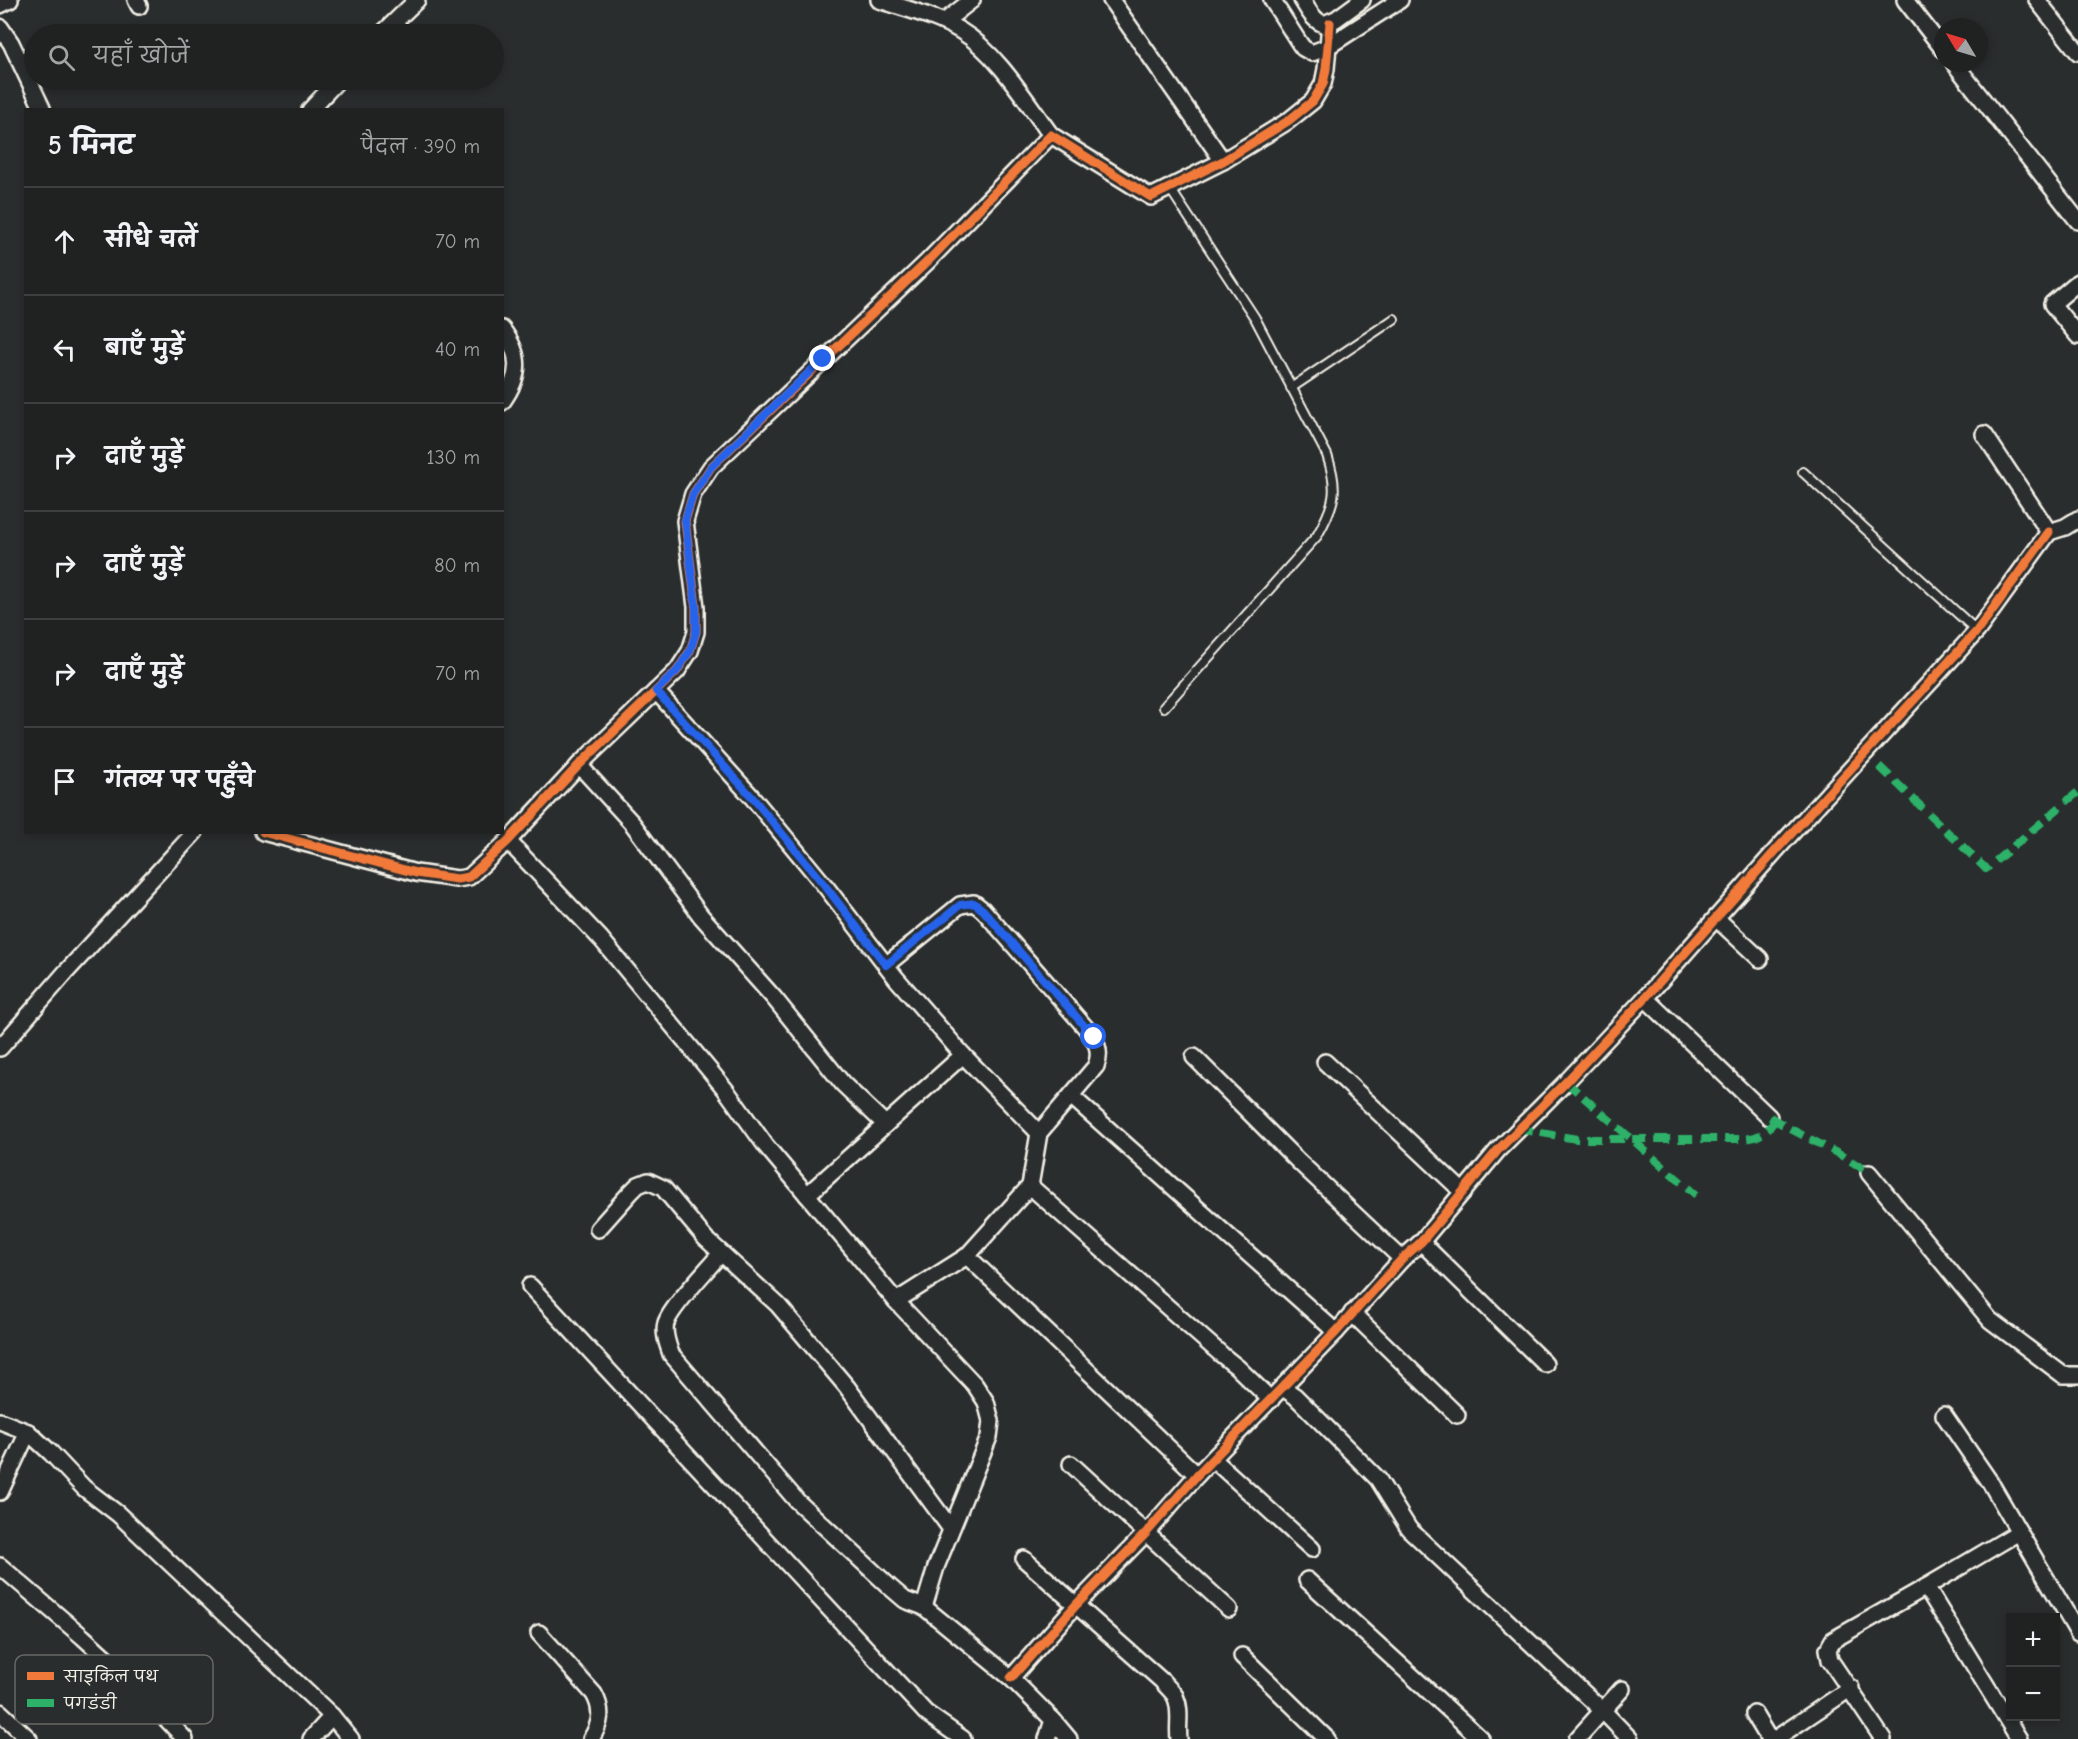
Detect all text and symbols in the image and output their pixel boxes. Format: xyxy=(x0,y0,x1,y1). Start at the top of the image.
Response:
north arrow xyxy=(1934,18,1988,72)
search box xyxy=(24,24,504,90)
icon: search xyxy=(45,41,78,74)
text: यहाँ खोजें xyxy=(93,43,189,69)
text: 5 मिनट xyxy=(48,131,134,161)
text: पैदल · 390 m xyxy=(361,135,480,158)
icon: ahead xyxy=(48,225,81,258)
text: सीधे चलें xyxy=(105,227,197,253)
text: 70 m xyxy=(435,230,480,253)
icon: left xyxy=(48,333,81,366)
text: बाएँ मुड़ें xyxy=(105,335,184,361)
text: 40 m xyxy=(435,338,480,361)
route end xyxy=(809,345,835,371)
icon: right xyxy=(48,441,81,474)
text: दाएँ मुड़ें xyxy=(105,443,184,469)
text: 130 m xyxy=(427,446,480,469)
icon: right xyxy=(48,549,81,582)
text: दाएँ मुड़ें xyxy=(105,551,184,577)
text: 80 m xyxy=(434,554,480,577)
icon: right xyxy=(48,657,81,690)
text: दाएँ मुड़ें xyxy=(105,659,184,685)
text: 70 m xyxy=(435,662,480,685)
icon: arrive xyxy=(48,765,81,798)
text: गंतव्य पर पहुँचे xyxy=(105,767,254,793)
route start xyxy=(1080,1023,1106,1049)
map controls xyxy=(2006,1613,2060,1721)
button: + xyxy=(2006,1613,2060,1667)
legend xyxy=(15,1655,213,1724)
text: साइकिल पथ xyxy=(63,1665,159,1686)
button: − xyxy=(2006,1667,2060,1721)
text: पगडंडी xyxy=(63,1692,118,1713)

